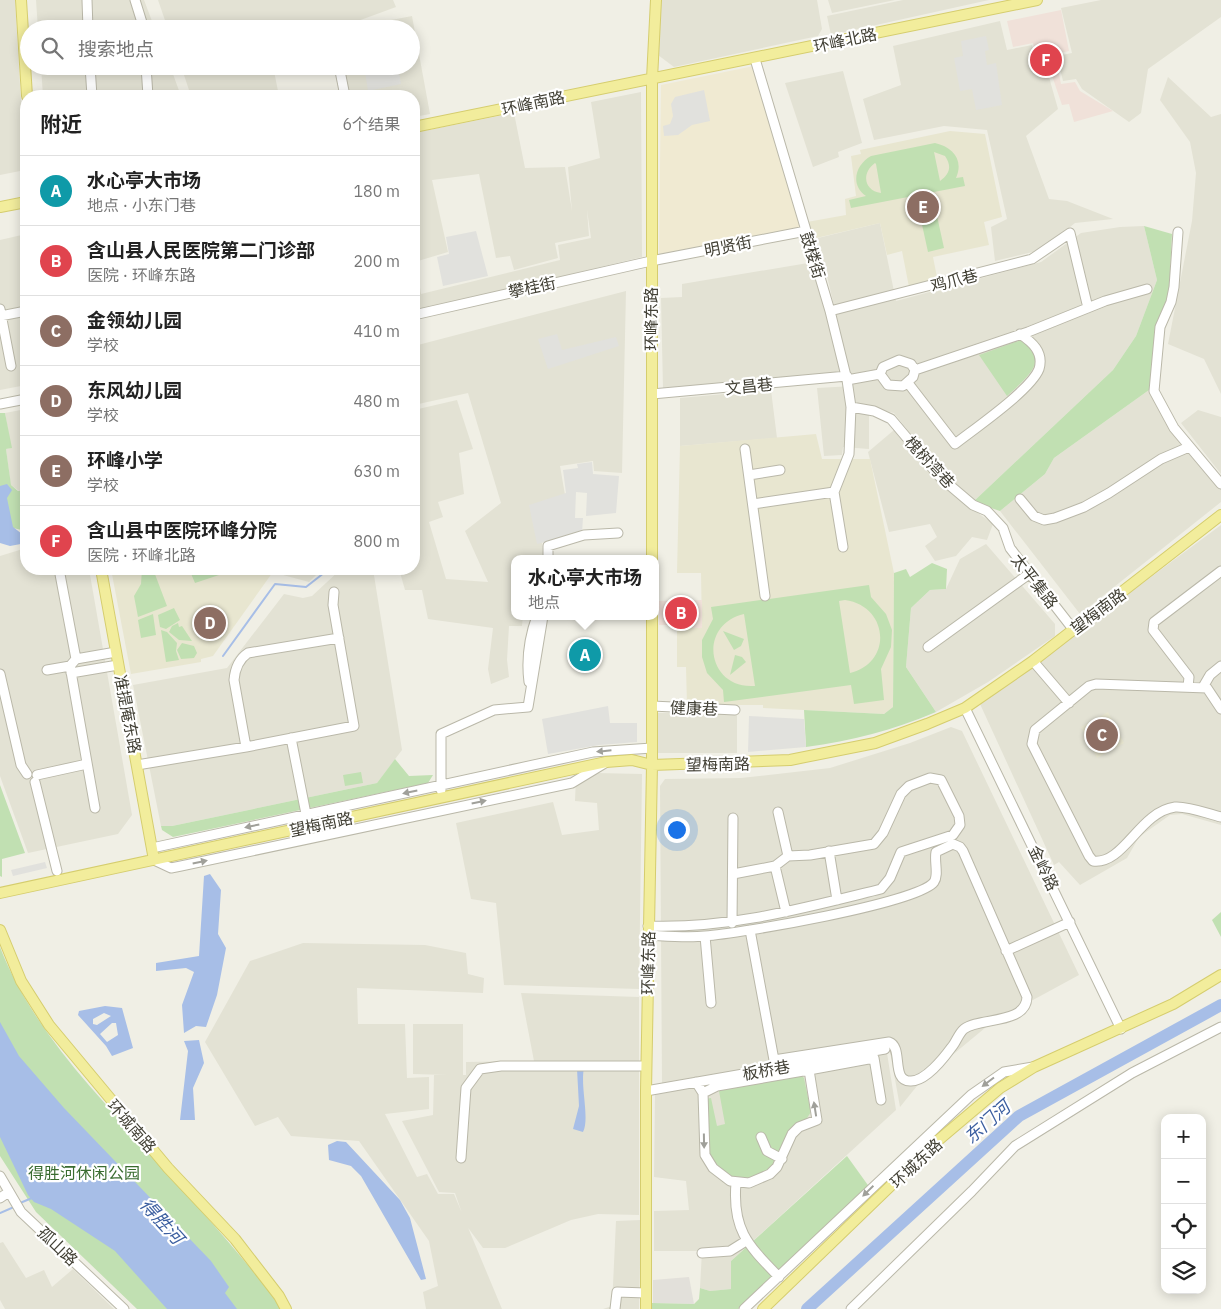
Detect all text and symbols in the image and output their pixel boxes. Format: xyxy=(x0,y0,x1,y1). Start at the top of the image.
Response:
search box xyxy=(20,20,420,75)
street label: 环峰北路 xyxy=(812,24,878,56)
icon: search xyxy=(38,34,66,62)
text: 搜索地点 xyxy=(78,37,154,61)
pin: F xyxy=(1030,41,1062,79)
street label: 环峰南路 xyxy=(500,87,566,119)
text: 附近 xyxy=(40,110,82,138)
text: 6个结果 xyxy=(342,114,400,134)
text: 水心亭大市场 xyxy=(87,168,201,192)
text: A xyxy=(51,181,61,201)
text: 180 m xyxy=(353,181,400,201)
pin: E xyxy=(907,188,939,226)
text: 地点 · 小东门巷 xyxy=(87,195,196,215)
street label: 鼓楼街 xyxy=(796,229,830,281)
street label: 明贤街 xyxy=(703,232,753,260)
text: 含山县人民医院第二门诊部 xyxy=(87,238,315,262)
text: B xyxy=(51,251,61,271)
text: 200 m xyxy=(353,251,400,271)
street label: 鸡爪巷 xyxy=(928,264,980,296)
text: 医院 · 环峰东路 xyxy=(87,265,196,285)
street label: 攀桂街 xyxy=(506,272,558,302)
street label: 环峰东路 xyxy=(641,287,661,351)
text: 金领幼儿园 xyxy=(87,308,182,332)
text: C xyxy=(51,321,61,341)
text: 410 m xyxy=(353,321,400,341)
text: 学校 xyxy=(87,335,119,355)
street label: 文昌巷 xyxy=(724,374,774,398)
text: 东风幼儿园 xyxy=(87,378,182,402)
text: D xyxy=(50,391,62,411)
text: 480 m xyxy=(353,391,400,411)
text: 学校 xyxy=(87,405,119,425)
street label: 槐树湾巷 xyxy=(901,432,959,492)
text: 环峰小学 xyxy=(87,448,163,472)
text: E xyxy=(51,461,61,481)
text: 630 m xyxy=(353,461,400,481)
text: 学校 xyxy=(87,475,119,495)
text: 含山县中医院环峰分院 xyxy=(87,518,277,542)
text: F xyxy=(51,531,61,551)
text: 800 m xyxy=(353,531,400,551)
text: 医院 · 环峰北路 xyxy=(87,545,196,565)
street label: 太平集路 xyxy=(1007,550,1063,612)
popup xyxy=(511,555,659,620)
text: 水心亭大市场 xyxy=(528,565,642,589)
street label: 望梅南路 xyxy=(1066,584,1130,638)
text: 地点 xyxy=(528,592,560,612)
pin: B xyxy=(665,594,697,632)
pin: D xyxy=(194,604,226,642)
pin: A xyxy=(569,636,601,674)
street label: 准提庵东路 xyxy=(111,673,145,755)
street label: 健康巷 xyxy=(670,697,718,719)
pin: C xyxy=(1086,716,1118,754)
one-way arrow xyxy=(595,747,611,755)
street label: 望梅南路 xyxy=(686,753,750,775)
one-way arrow xyxy=(403,788,418,796)
one-way arrow xyxy=(471,798,486,806)
street label: 望梅南路 xyxy=(288,808,354,840)
your location xyxy=(664,817,690,843)
one-way arrow xyxy=(244,822,259,830)
street label: 金岭路 xyxy=(1024,842,1064,894)
one-way arrow xyxy=(193,858,209,866)
street label: 环峰东路 xyxy=(637,931,659,995)
street label: 板桥巷 xyxy=(741,1056,791,1084)
one-way arrow xyxy=(981,1077,995,1087)
water label: 东门河 xyxy=(959,1094,1017,1148)
street label: 环城南路 xyxy=(103,1095,161,1157)
one-way arrow xyxy=(810,1100,818,1116)
map controls xyxy=(1161,1114,1206,1294)
button: + xyxy=(1161,1114,1206,1159)
one-way arrow xyxy=(700,1134,708,1150)
street label: 环城东路 xyxy=(886,1134,946,1192)
button: − xyxy=(1161,1159,1206,1204)
park label: 得胜河休闲公园 xyxy=(28,1163,140,1183)
one-way arrow xyxy=(863,1185,875,1197)
water label: 得胜河 xyxy=(135,1193,191,1251)
button: locate xyxy=(1161,1204,1206,1249)
street label: 孤山路 xyxy=(34,1222,82,1270)
button: layers xyxy=(1161,1249,1206,1294)

